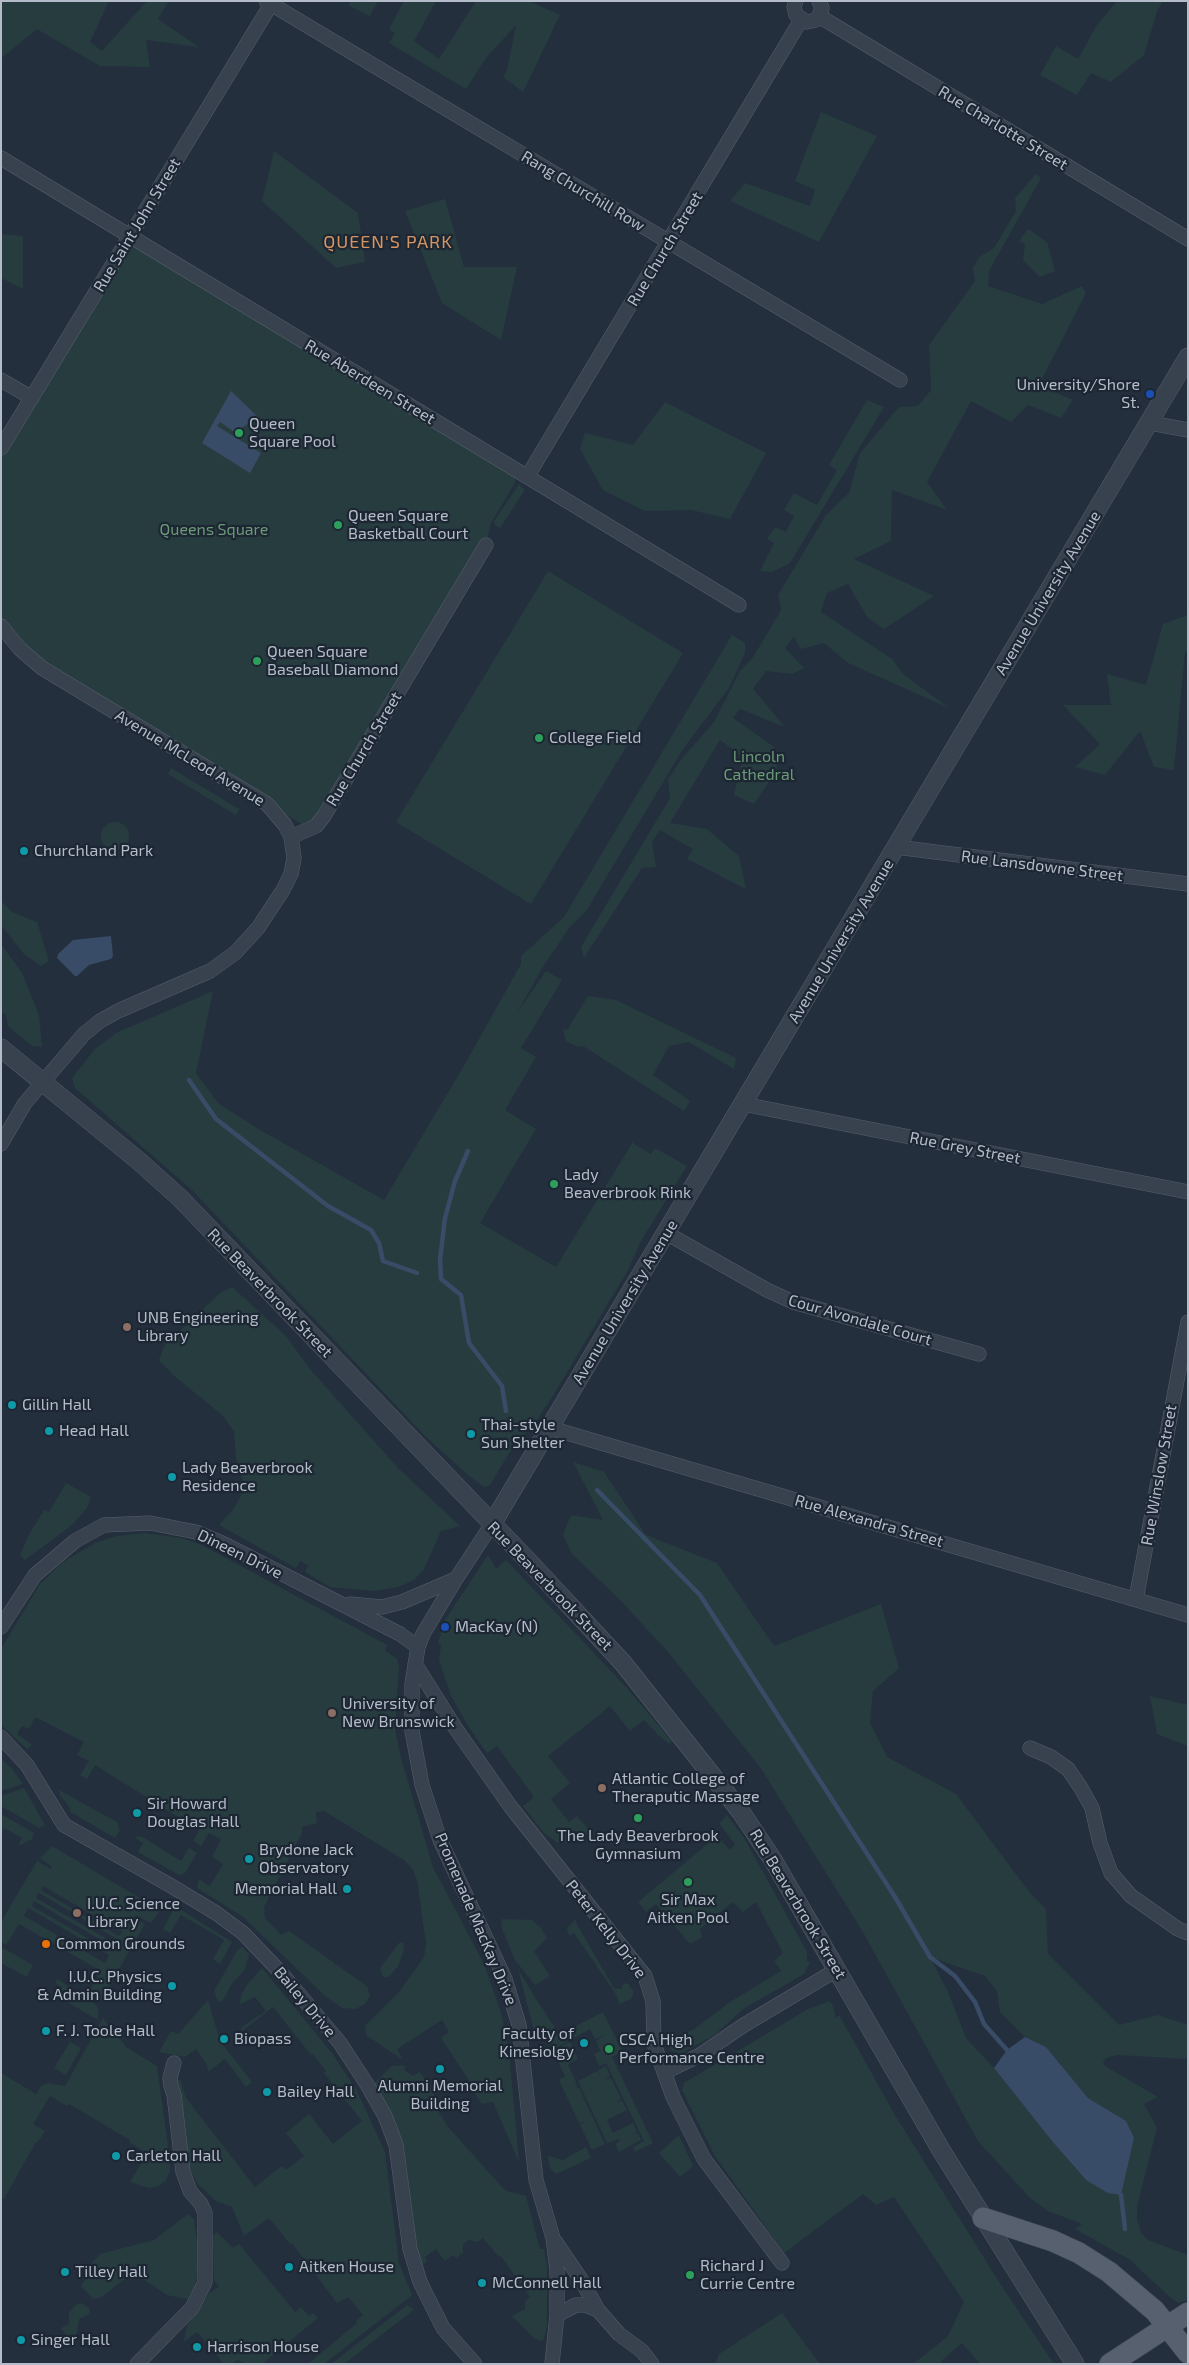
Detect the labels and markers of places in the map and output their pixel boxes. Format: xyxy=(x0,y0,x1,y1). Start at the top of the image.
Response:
place label: University/Shore St. xyxy=(1016,375,1140,413)
marker: University/Shore St. xyxy=(1144,388,1156,400)
place label: Queen Square Pool xyxy=(249,414,336,452)
marker: Queen Square Pool xyxy=(233,427,245,439)
place label: Queen Square Basketball Court xyxy=(348,506,468,544)
marker: Queen Square Basketball Court xyxy=(332,519,344,531)
place label: Queen Square Baseball Diamond xyxy=(267,642,398,680)
marker: Queen Square Baseball Diamond xyxy=(251,655,263,667)
place label: College Field xyxy=(549,728,641,748)
marker: College Field xyxy=(533,732,545,744)
place label: Churchland Park xyxy=(34,841,153,861)
marker: Churchland Park xyxy=(18,845,30,857)
place label: Lady Beaverbrook Rink xyxy=(564,1165,691,1203)
marker: Lady Beaverbrook Rink xyxy=(548,1178,560,1190)
place label: UNB Engineering Library xyxy=(137,1308,259,1346)
marker: UNB Engineering Library xyxy=(121,1321,133,1333)
place label: Gillin Hall xyxy=(22,1395,91,1415)
marker: Gillin Hall xyxy=(6,1399,18,1411)
place label: Thai-style Sun Shelter xyxy=(481,1415,565,1453)
place label: Head Hall xyxy=(59,1421,129,1441)
marker: Head Hall xyxy=(43,1425,55,1437)
marker: Thai-style Sun Shelter xyxy=(465,1428,477,1440)
place label: Lady Beaverbrook Residence xyxy=(182,1458,313,1496)
marker: Lady Beaverbrook Residence xyxy=(166,1471,178,1483)
place label: MacKay (N) xyxy=(455,1617,538,1637)
marker: MacKay (N) xyxy=(439,1621,451,1633)
place label: University of New Brunswick xyxy=(342,1694,455,1732)
marker: University of New Brunswick xyxy=(326,1707,338,1719)
place label: Atlantic College of Theraputic Massage xyxy=(612,1769,760,1807)
marker: Atlantic College of Theraputic Massage xyxy=(596,1782,608,1794)
place label: Sir Howard Douglas Hall xyxy=(147,1794,239,1832)
marker: Sir Howard Douglas Hall xyxy=(131,1807,143,1819)
marker: The Lady Beaverbrook Gymnasium xyxy=(632,1812,644,1824)
place label: The Lady Beaverbrook Gymnasium xyxy=(557,1826,719,1864)
place label: Brydone Jack Observatory xyxy=(259,1840,354,1878)
marker: Brydone Jack Observatory xyxy=(243,1853,255,1865)
marker: Sir Max Aitken Pool xyxy=(682,1876,694,1888)
place label: Memorial Hall xyxy=(235,1879,337,1899)
marker: Memorial Hall xyxy=(341,1883,353,1895)
place label: Sir Max Aitken Pool xyxy=(647,1890,729,1928)
place label: I.U.C. Science Library xyxy=(87,1894,180,1932)
marker: I.U.C. Science Library xyxy=(71,1907,83,1919)
place label: Common Grounds xyxy=(56,1934,185,1954)
marker: Common Grounds xyxy=(40,1938,52,1950)
place label: I.U.C. Physics & Admin Building xyxy=(37,1967,162,2005)
marker: I.U.C. Physics & Admin Building xyxy=(166,1980,178,1992)
place label: F. J. Toole Hall xyxy=(56,2021,155,2041)
place label: Faculty of Kinesiolgy xyxy=(499,2024,574,2062)
marker: F. J. Toole Hall xyxy=(40,2025,52,2037)
place label: Biopass xyxy=(234,2029,291,2049)
place label: CSCA High Performance Centre xyxy=(619,2030,765,2068)
marker: Biopass xyxy=(218,2033,230,2045)
marker: Faculty of Kinesiolgy xyxy=(578,2037,590,2049)
marker: CSCA High Performance Centre xyxy=(603,2043,615,2055)
marker: Alumni Memorial Building xyxy=(434,2063,446,2075)
place label: Alumni Memorial Building xyxy=(378,2076,502,2114)
place label: Bailey Hall xyxy=(277,2082,354,2102)
marker: Bailey Hall xyxy=(261,2086,273,2098)
place label: Carleton Hall xyxy=(126,2146,221,2166)
marker: Carleton Hall xyxy=(110,2150,122,2162)
place label: Richard J Currie Centre xyxy=(700,2256,795,2294)
place label: Aitken House xyxy=(299,2257,394,2277)
marker: Aitken House xyxy=(283,2261,295,2273)
place label: Tilley Hall xyxy=(75,2262,147,2282)
marker: Tilley Hall xyxy=(59,2266,71,2278)
marker: Richard J Currie Centre xyxy=(684,2269,696,2281)
place label: McConnell Hall xyxy=(492,2273,601,2293)
marker: McConnell Hall xyxy=(476,2277,488,2289)
place label: Singer Hall xyxy=(31,2330,110,2350)
marker: Singer Hall xyxy=(15,2334,27,2346)
place label: Harrison House xyxy=(207,2337,319,2357)
marker: Harrison House xyxy=(191,2341,203,2353)

